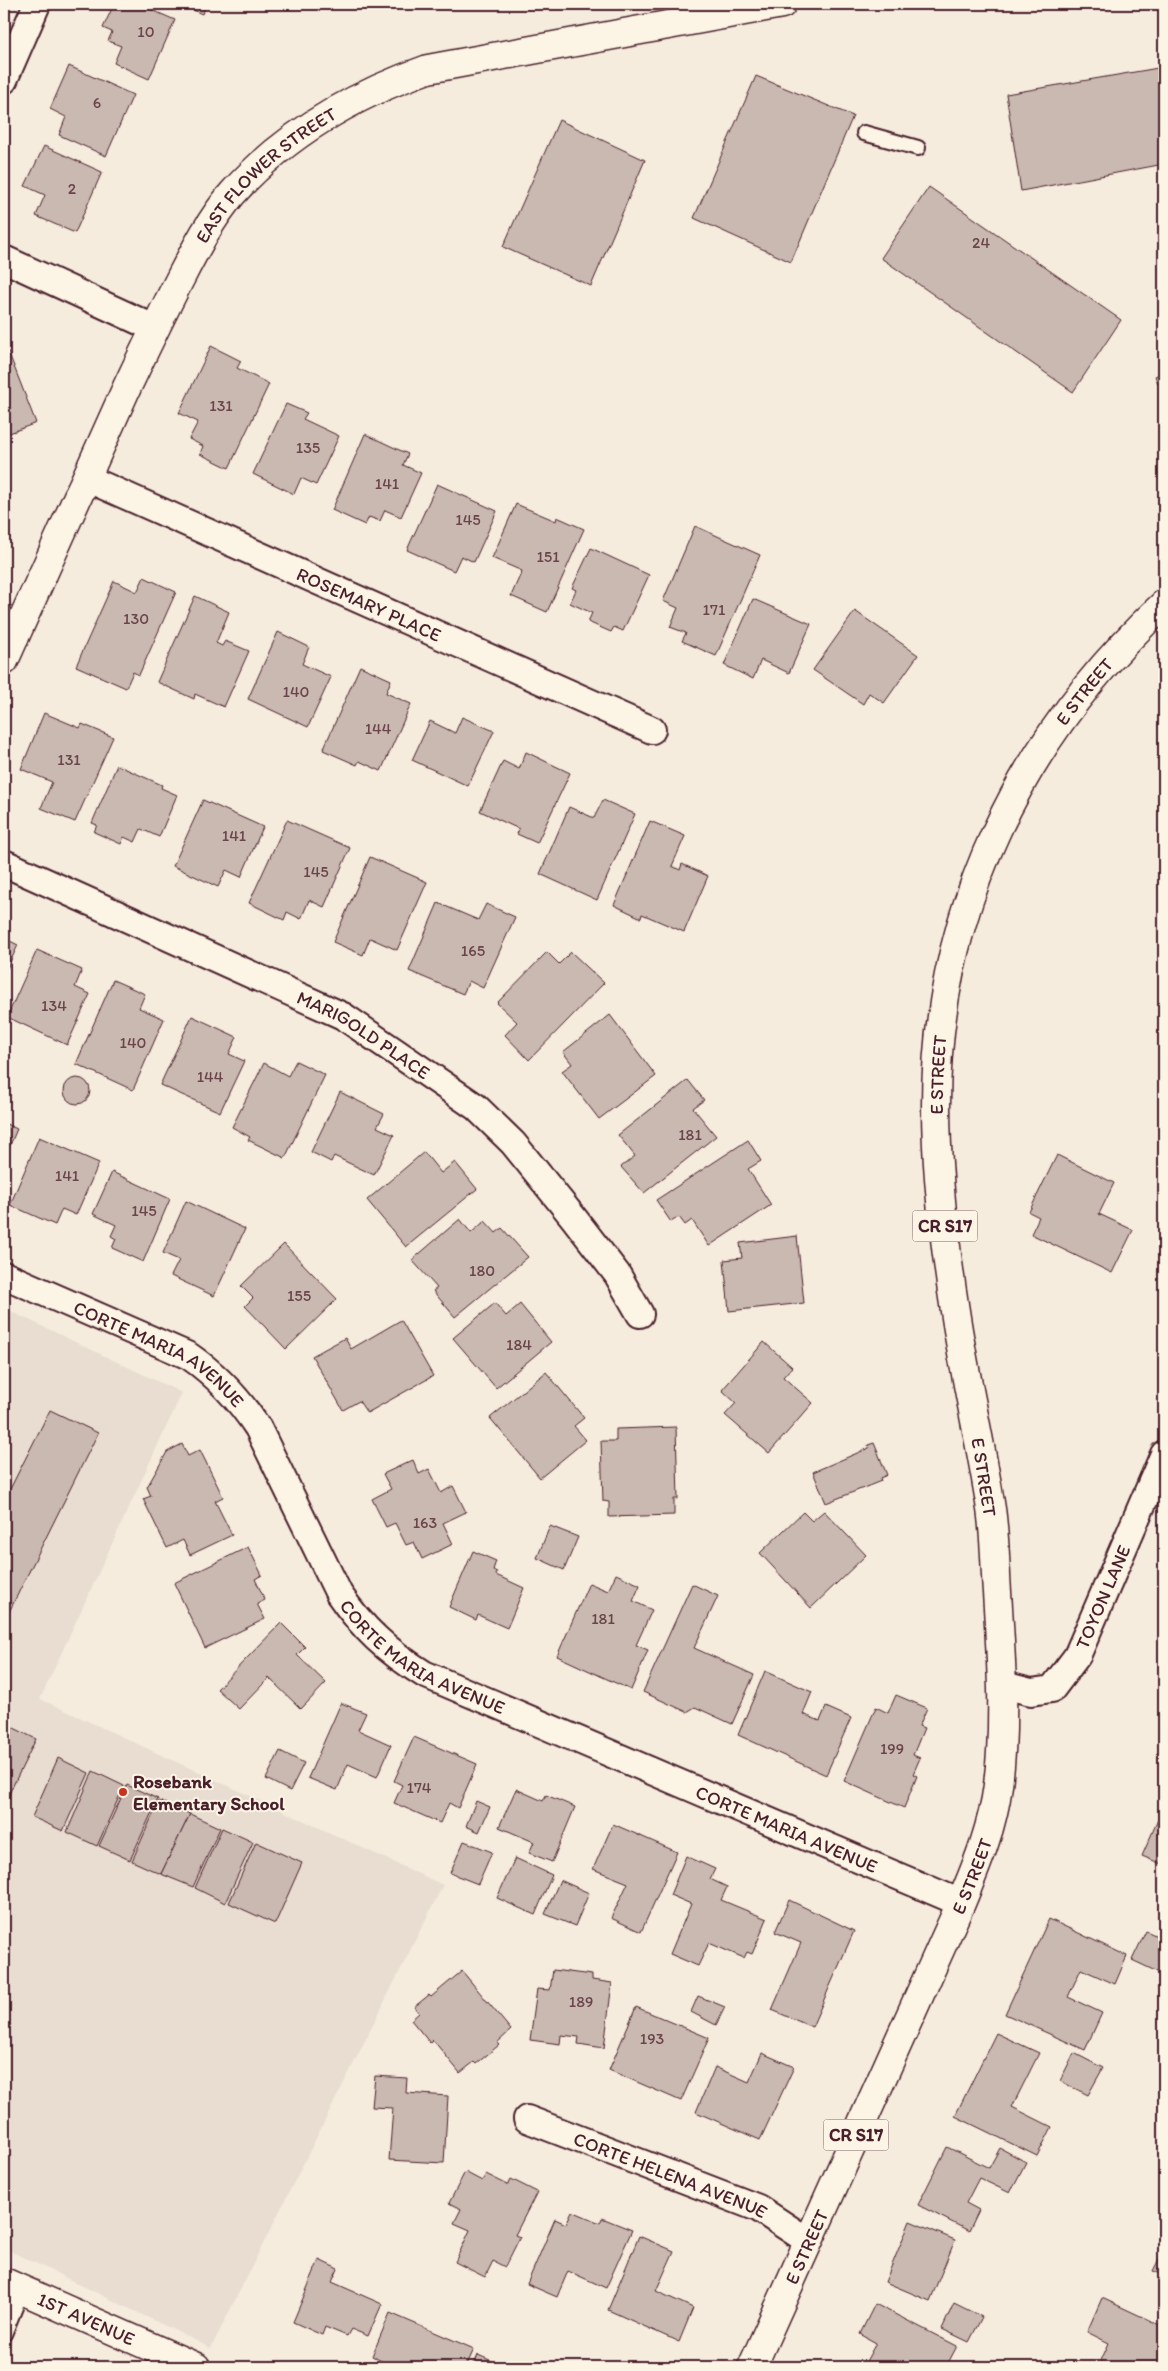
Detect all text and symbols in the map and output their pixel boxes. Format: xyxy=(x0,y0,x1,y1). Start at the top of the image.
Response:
house number: 10 xyxy=(137,22,155,41)
house number: 6 xyxy=(93,93,101,112)
street label: EAST FLOWER STREET xyxy=(190,101,340,247)
house number: 2 xyxy=(68,179,77,198)
house number: 24 xyxy=(972,233,990,252)
house number: 131 xyxy=(209,396,233,415)
house number: 135 xyxy=(296,438,320,457)
house number: 141 xyxy=(375,474,400,493)
house number: 145 xyxy=(455,510,481,529)
house number: 151 xyxy=(536,547,560,566)
street label: ROSEMARY PLACE xyxy=(293,562,445,646)
house number: 171 xyxy=(703,600,726,619)
house number: 130 xyxy=(123,609,149,628)
street label: E STREET xyxy=(1050,652,1118,729)
house number: 140 xyxy=(283,682,309,701)
house number: 144 xyxy=(365,719,392,738)
house number: 131 xyxy=(57,750,81,769)
house number: 141 xyxy=(222,826,247,845)
house number: 145 xyxy=(303,862,329,881)
house number: 165 xyxy=(461,941,485,960)
street label: MARIGOLD PLACE xyxy=(294,985,435,1084)
house number: 134 xyxy=(41,996,67,1015)
house number: 140 xyxy=(120,1033,146,1052)
street label: E STREET xyxy=(924,1034,951,1115)
house number: 144 xyxy=(197,1067,224,1086)
house number: 181 xyxy=(678,1125,702,1144)
house number: 141 xyxy=(55,1166,80,1185)
house number: 145 xyxy=(131,1201,157,1220)
road number: CR S17 xyxy=(912,1210,978,1242)
house number: 180 xyxy=(469,1261,495,1280)
house number: 155 xyxy=(287,1286,311,1305)
street label: CORTE MARIA AVENUE xyxy=(70,1295,250,1411)
house number: 184 xyxy=(506,1335,532,1354)
street label: E STREET xyxy=(966,1436,1002,1518)
house number: 163 xyxy=(413,1513,438,1532)
street label: TOYON LANE xyxy=(1070,1541,1135,1652)
street label: CORTE MARIA AVENUE xyxy=(335,1595,509,1719)
house number: 181 xyxy=(591,1609,615,1628)
house number: 199 xyxy=(880,1739,904,1758)
place label: Rosebank Elementary School xyxy=(133,1770,285,1815)
house number: 174 xyxy=(407,1778,432,1797)
street label: CORTE MARIA AVENUE xyxy=(692,1780,881,1878)
marker: Rosebank Elementary School xyxy=(117,1786,129,1798)
street label: E STREET xyxy=(946,1835,997,1918)
house number: 189 xyxy=(569,1992,593,2011)
house number: 193 xyxy=(640,2029,665,2048)
road number: CR S17 xyxy=(824,2120,888,2150)
street label: CORTE HELENA AVENUE xyxy=(570,2127,772,2223)
street label: E STREET xyxy=(779,2205,833,2288)
street label: 1ST AVENUE xyxy=(34,2287,139,2350)

